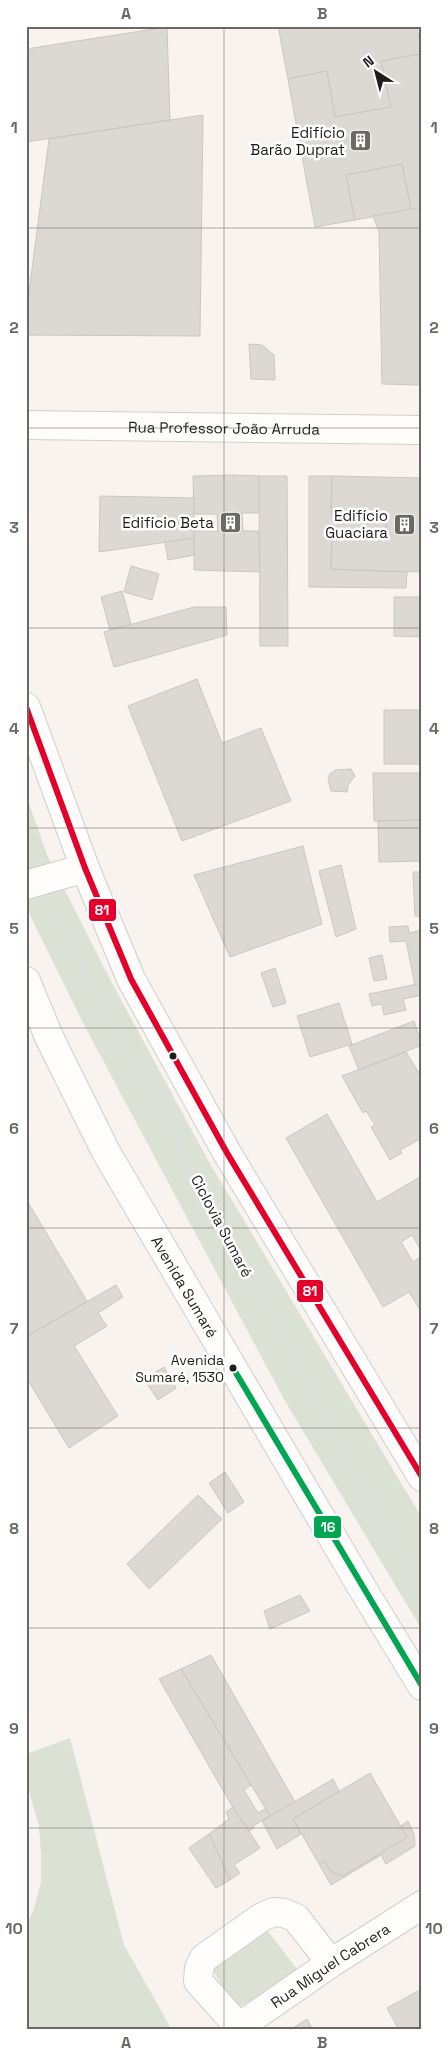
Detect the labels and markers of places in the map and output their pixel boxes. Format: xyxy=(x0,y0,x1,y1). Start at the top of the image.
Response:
place label: Edifício Barão Duprat xyxy=(250,123,345,159)
building icon: Edifício Barão Duprat xyxy=(349,129,373,153)
place label: Edifício Guaciara xyxy=(325,506,388,542)
building icon: Edifício Beta xyxy=(218,510,242,534)
building icon: Edifício Guaciara xyxy=(392,512,416,536)
place label: Edifício Beta xyxy=(122,513,214,532)
unlabelled marker xyxy=(168,1051,178,1061)
place label: Avenida Sumaré, 1530 xyxy=(135,1351,224,1386)
marker: Avenida Sumaré, 1530 xyxy=(228,1363,238,1373)

